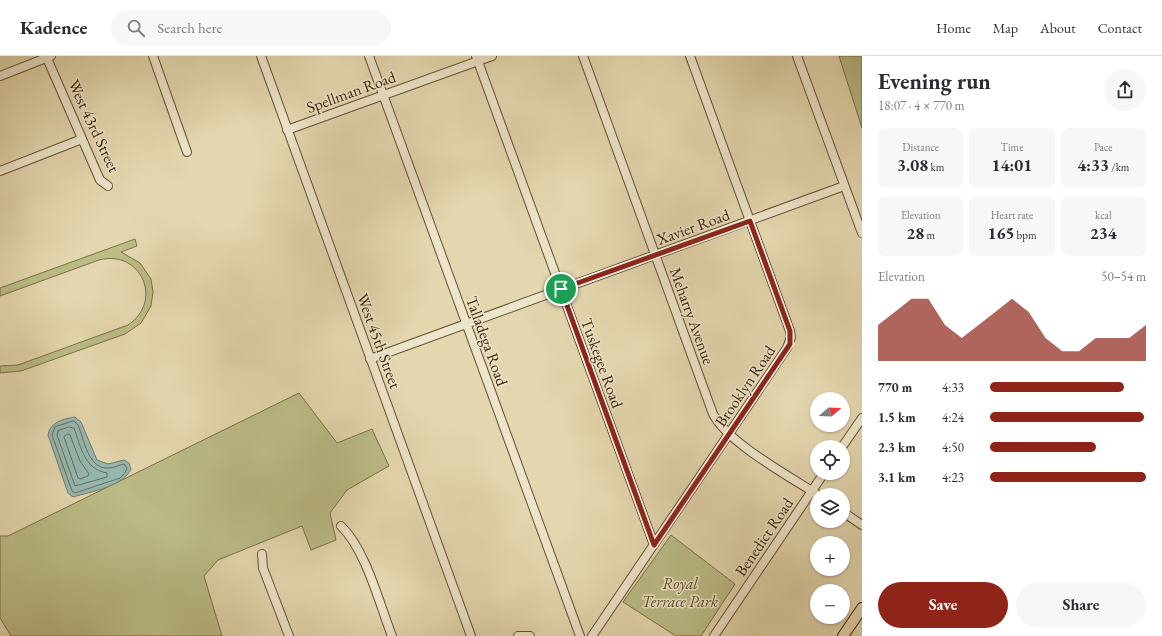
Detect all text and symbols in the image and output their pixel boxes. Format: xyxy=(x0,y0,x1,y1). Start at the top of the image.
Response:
search box xyxy=(111,10,391,46)
text: Kadence xyxy=(20,15,87,40)
icon: search xyxy=(125,17,147,39)
text: Search here xyxy=(157,18,222,37)
text: Home xyxy=(936,19,971,37)
text: Map xyxy=(993,19,1018,37)
text: About xyxy=(1040,19,1076,37)
text: Contact xyxy=(1098,19,1142,37)
street label: Spellman Road xyxy=(303,66,399,118)
text: Evening run xyxy=(878,67,991,96)
button: share xyxy=(1104,69,1146,111)
street label: West 43rd Street xyxy=(63,76,125,176)
text: 18:07 · 4 × 770 m xyxy=(878,97,965,114)
text: Distance xyxy=(902,140,939,154)
text: Time xyxy=(1001,140,1023,154)
text: Pace xyxy=(1094,140,1113,154)
text: 3.08 xyxy=(897,154,928,176)
text: 14:01 xyxy=(992,154,1032,176)
text: 4:33 xyxy=(1077,154,1109,176)
text: km xyxy=(928,160,944,174)
text: /km xyxy=(1109,160,1129,174)
street label: Xavier Road xyxy=(652,204,733,250)
text: Elevation xyxy=(901,208,940,222)
text: Heart rate xyxy=(991,208,1033,222)
text: kcal xyxy=(1095,208,1112,222)
text: 28 xyxy=(906,222,924,244)
text: 165 xyxy=(987,222,1014,244)
text: 234 xyxy=(1090,222,1117,244)
text: m xyxy=(924,228,935,242)
text: bpm xyxy=(1014,228,1037,242)
street label: Meharry Avenue xyxy=(665,265,719,367)
text: Elevation xyxy=(878,268,925,285)
text: 50–54 m xyxy=(1101,268,1146,285)
pin xyxy=(544,272,578,306)
icon: arrive xyxy=(550,278,572,300)
street label: West 45th Street xyxy=(352,291,406,391)
street label: Talladega Road xyxy=(461,293,513,390)
street label: Tuskegee Road xyxy=(576,315,628,412)
street label: Brooklyn Road xyxy=(710,340,780,431)
text: 770 m xyxy=(878,379,912,396)
text: 4:33 xyxy=(942,379,964,396)
north arrow xyxy=(810,392,850,432)
map controls xyxy=(810,392,850,624)
text: 1.5 km xyxy=(878,409,916,426)
text: 4:24 xyxy=(942,409,964,426)
text: 2.3 km xyxy=(878,439,916,456)
text: 4:50 xyxy=(942,439,964,456)
button: locate xyxy=(810,440,850,480)
text: 3.1 km xyxy=(878,469,916,486)
text: 4:23 xyxy=(942,469,964,486)
button: layers xyxy=(810,488,850,528)
street label: Benedict Road xyxy=(730,493,798,580)
button: + xyxy=(810,536,850,576)
park label: Royal Terrace Park xyxy=(642,573,719,612)
button: Save xyxy=(878,582,1008,628)
button: Share xyxy=(1016,582,1146,628)
button: − xyxy=(810,584,850,624)

